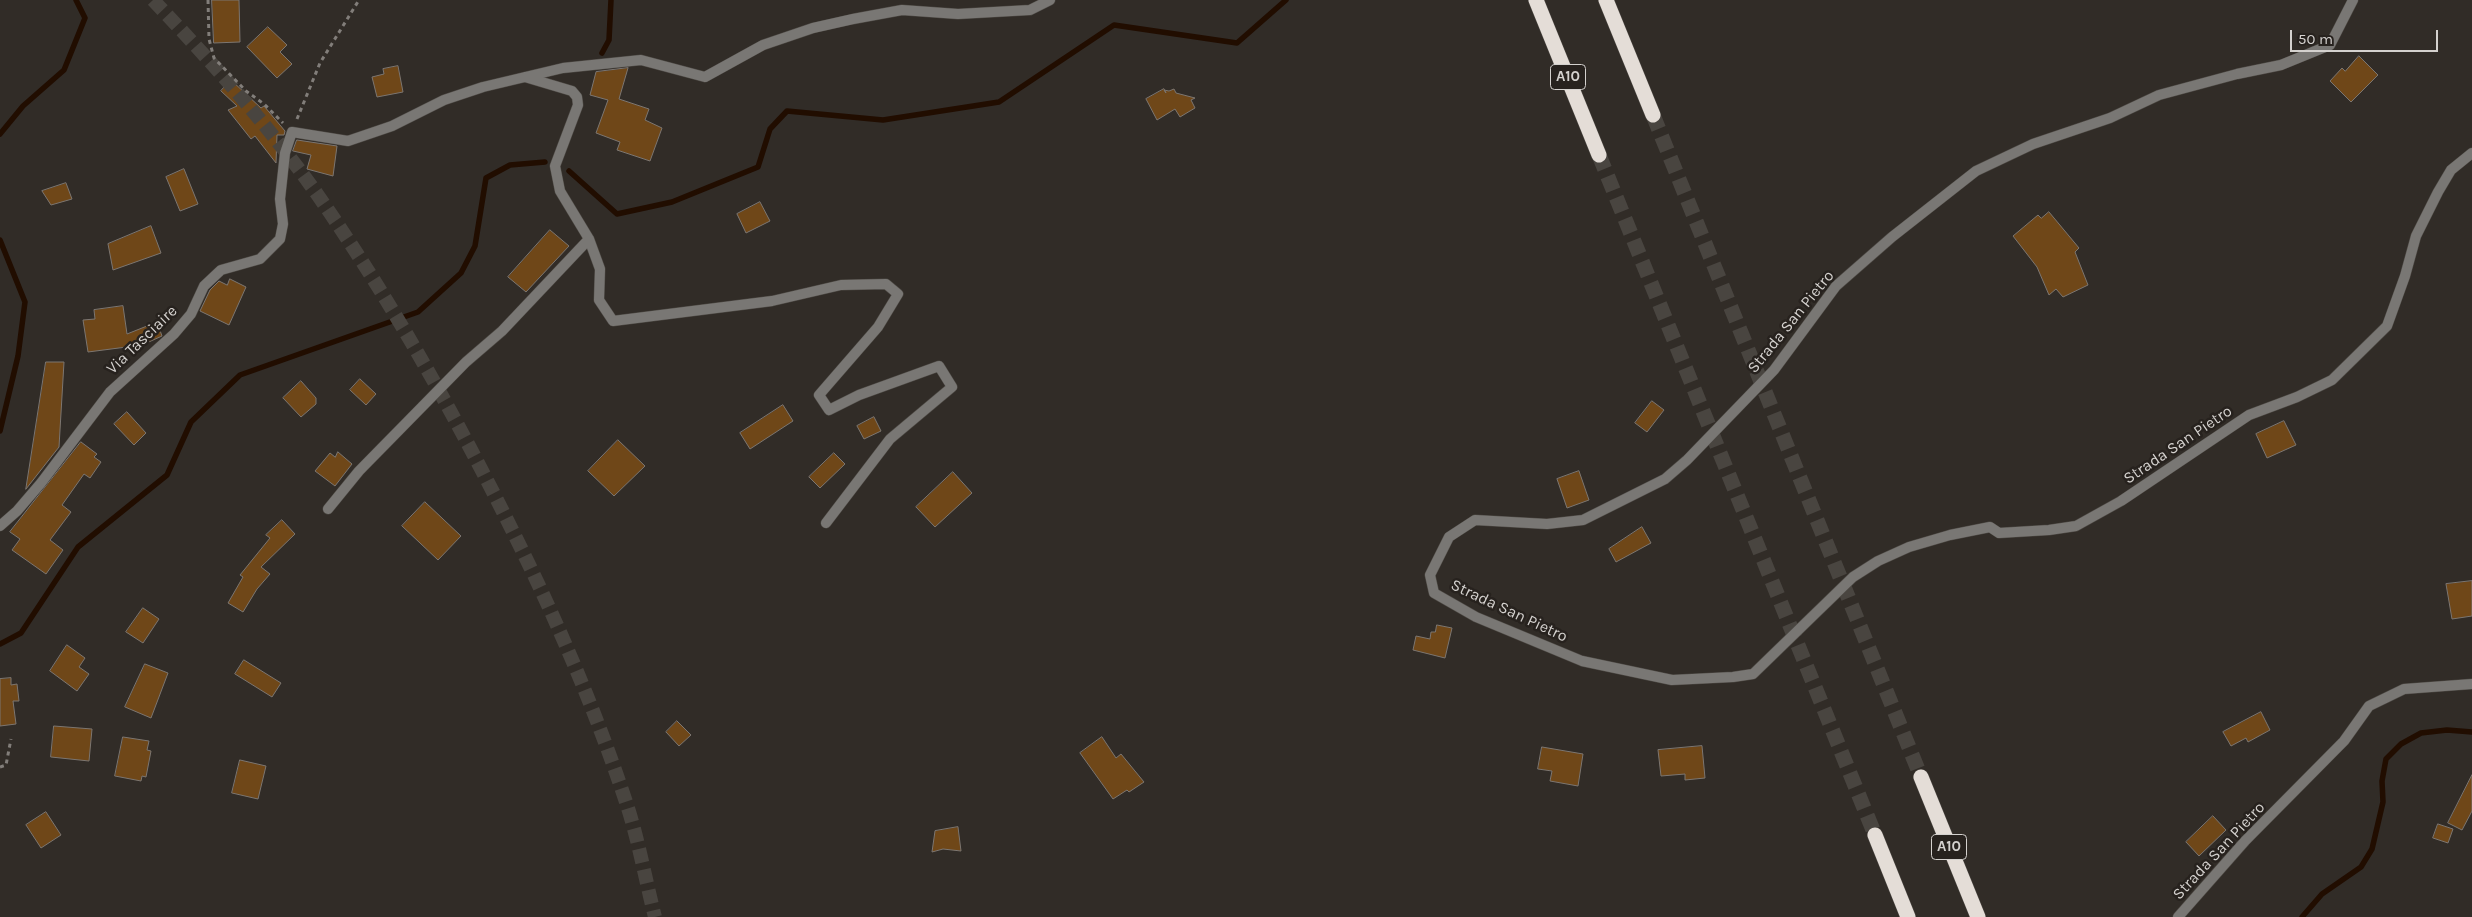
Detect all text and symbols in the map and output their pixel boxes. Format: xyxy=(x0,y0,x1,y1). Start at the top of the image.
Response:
scale bar xyxy=(2292,20,2440,52)
text: 50 m xyxy=(2298,30,2333,48)
road number: A10 xyxy=(1550,64,1586,90)
street label: Strada San Pietro xyxy=(1744,267,1838,377)
street label: Via Tasciaire xyxy=(103,302,181,378)
street label: Strada San Pietro xyxy=(2120,402,2236,488)
street label: Strada San Pietro xyxy=(1448,576,1570,646)
street label: Strada San Pietro xyxy=(2169,798,2269,904)
road number: A10 xyxy=(1932,834,1966,860)

